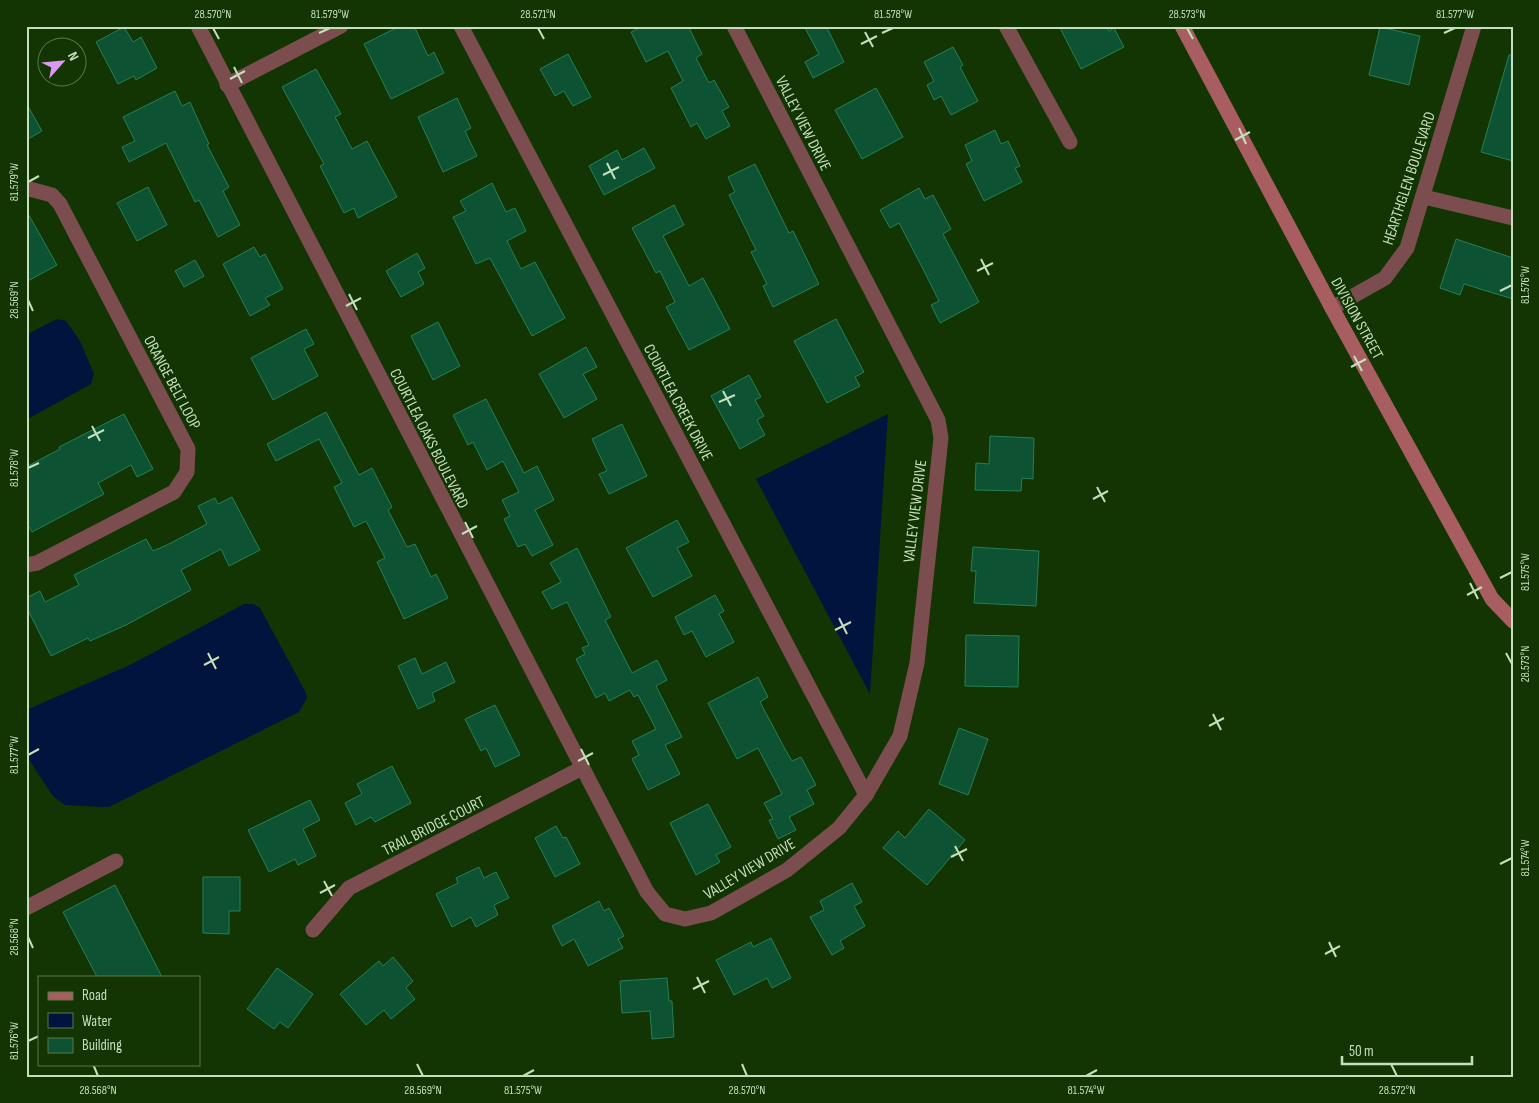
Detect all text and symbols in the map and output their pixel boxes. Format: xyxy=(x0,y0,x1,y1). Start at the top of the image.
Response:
text: 28.570°N xyxy=(195,7,231,22)
text: 81.579°W xyxy=(311,7,349,22)
text: 28.571°N xyxy=(520,7,556,22)
text: 81.578°W xyxy=(874,7,912,22)
text: 28.573°N xyxy=(1169,7,1205,22)
text: 81.577°W xyxy=(1436,7,1474,22)
north arrow xyxy=(38,38,88,88)
text: N xyxy=(64,49,82,64)
street label: VALLEY VIEW DRIVE xyxy=(771,73,835,174)
street label: HEARTHGLEN BOULEVARD xyxy=(1379,109,1440,247)
text: 81.579°W xyxy=(7,163,22,201)
text: 81.576°W xyxy=(1518,266,1533,304)
street label: DIVISION STREET xyxy=(1326,275,1387,363)
text: 28.569°N xyxy=(7,281,22,319)
street label: ORANGE BELT LOOP xyxy=(139,333,204,433)
street label: COURTLEA CREEK DRIVE xyxy=(639,341,716,464)
street label: COURTLEA OAKS BOULEVARD xyxy=(385,366,472,512)
text: 81.578°W xyxy=(7,449,22,487)
street label: VALLEY VIEW DRIVE xyxy=(900,459,931,564)
text: 81.575°W xyxy=(1518,553,1533,591)
text: 28.573°N xyxy=(1518,646,1533,682)
text: 81.577°W xyxy=(7,736,22,774)
street label: TRAIL BRIDGE COURT xyxy=(379,792,488,860)
street label: VALLEY VIEW DRIVE xyxy=(701,834,799,904)
text: 81.574°W xyxy=(1518,839,1533,876)
text: 28.568°N xyxy=(7,918,22,956)
legend xyxy=(38,976,200,1066)
text: Road xyxy=(82,986,107,1005)
text: Water xyxy=(82,1012,113,1031)
text: 81.576°W xyxy=(7,1022,22,1060)
scale bar xyxy=(1342,1033,1472,1065)
text: Building xyxy=(82,1036,122,1055)
text: 50 m xyxy=(1349,1042,1374,1061)
text: 28.568°N xyxy=(79,1083,117,1098)
text: 28.569°N xyxy=(404,1083,442,1098)
text: 81.575°W xyxy=(504,1083,542,1098)
text: 28.570°N xyxy=(729,1083,765,1098)
text: 81.574°W xyxy=(1068,1083,1105,1098)
text: 28.572°N xyxy=(1379,1083,1415,1098)

